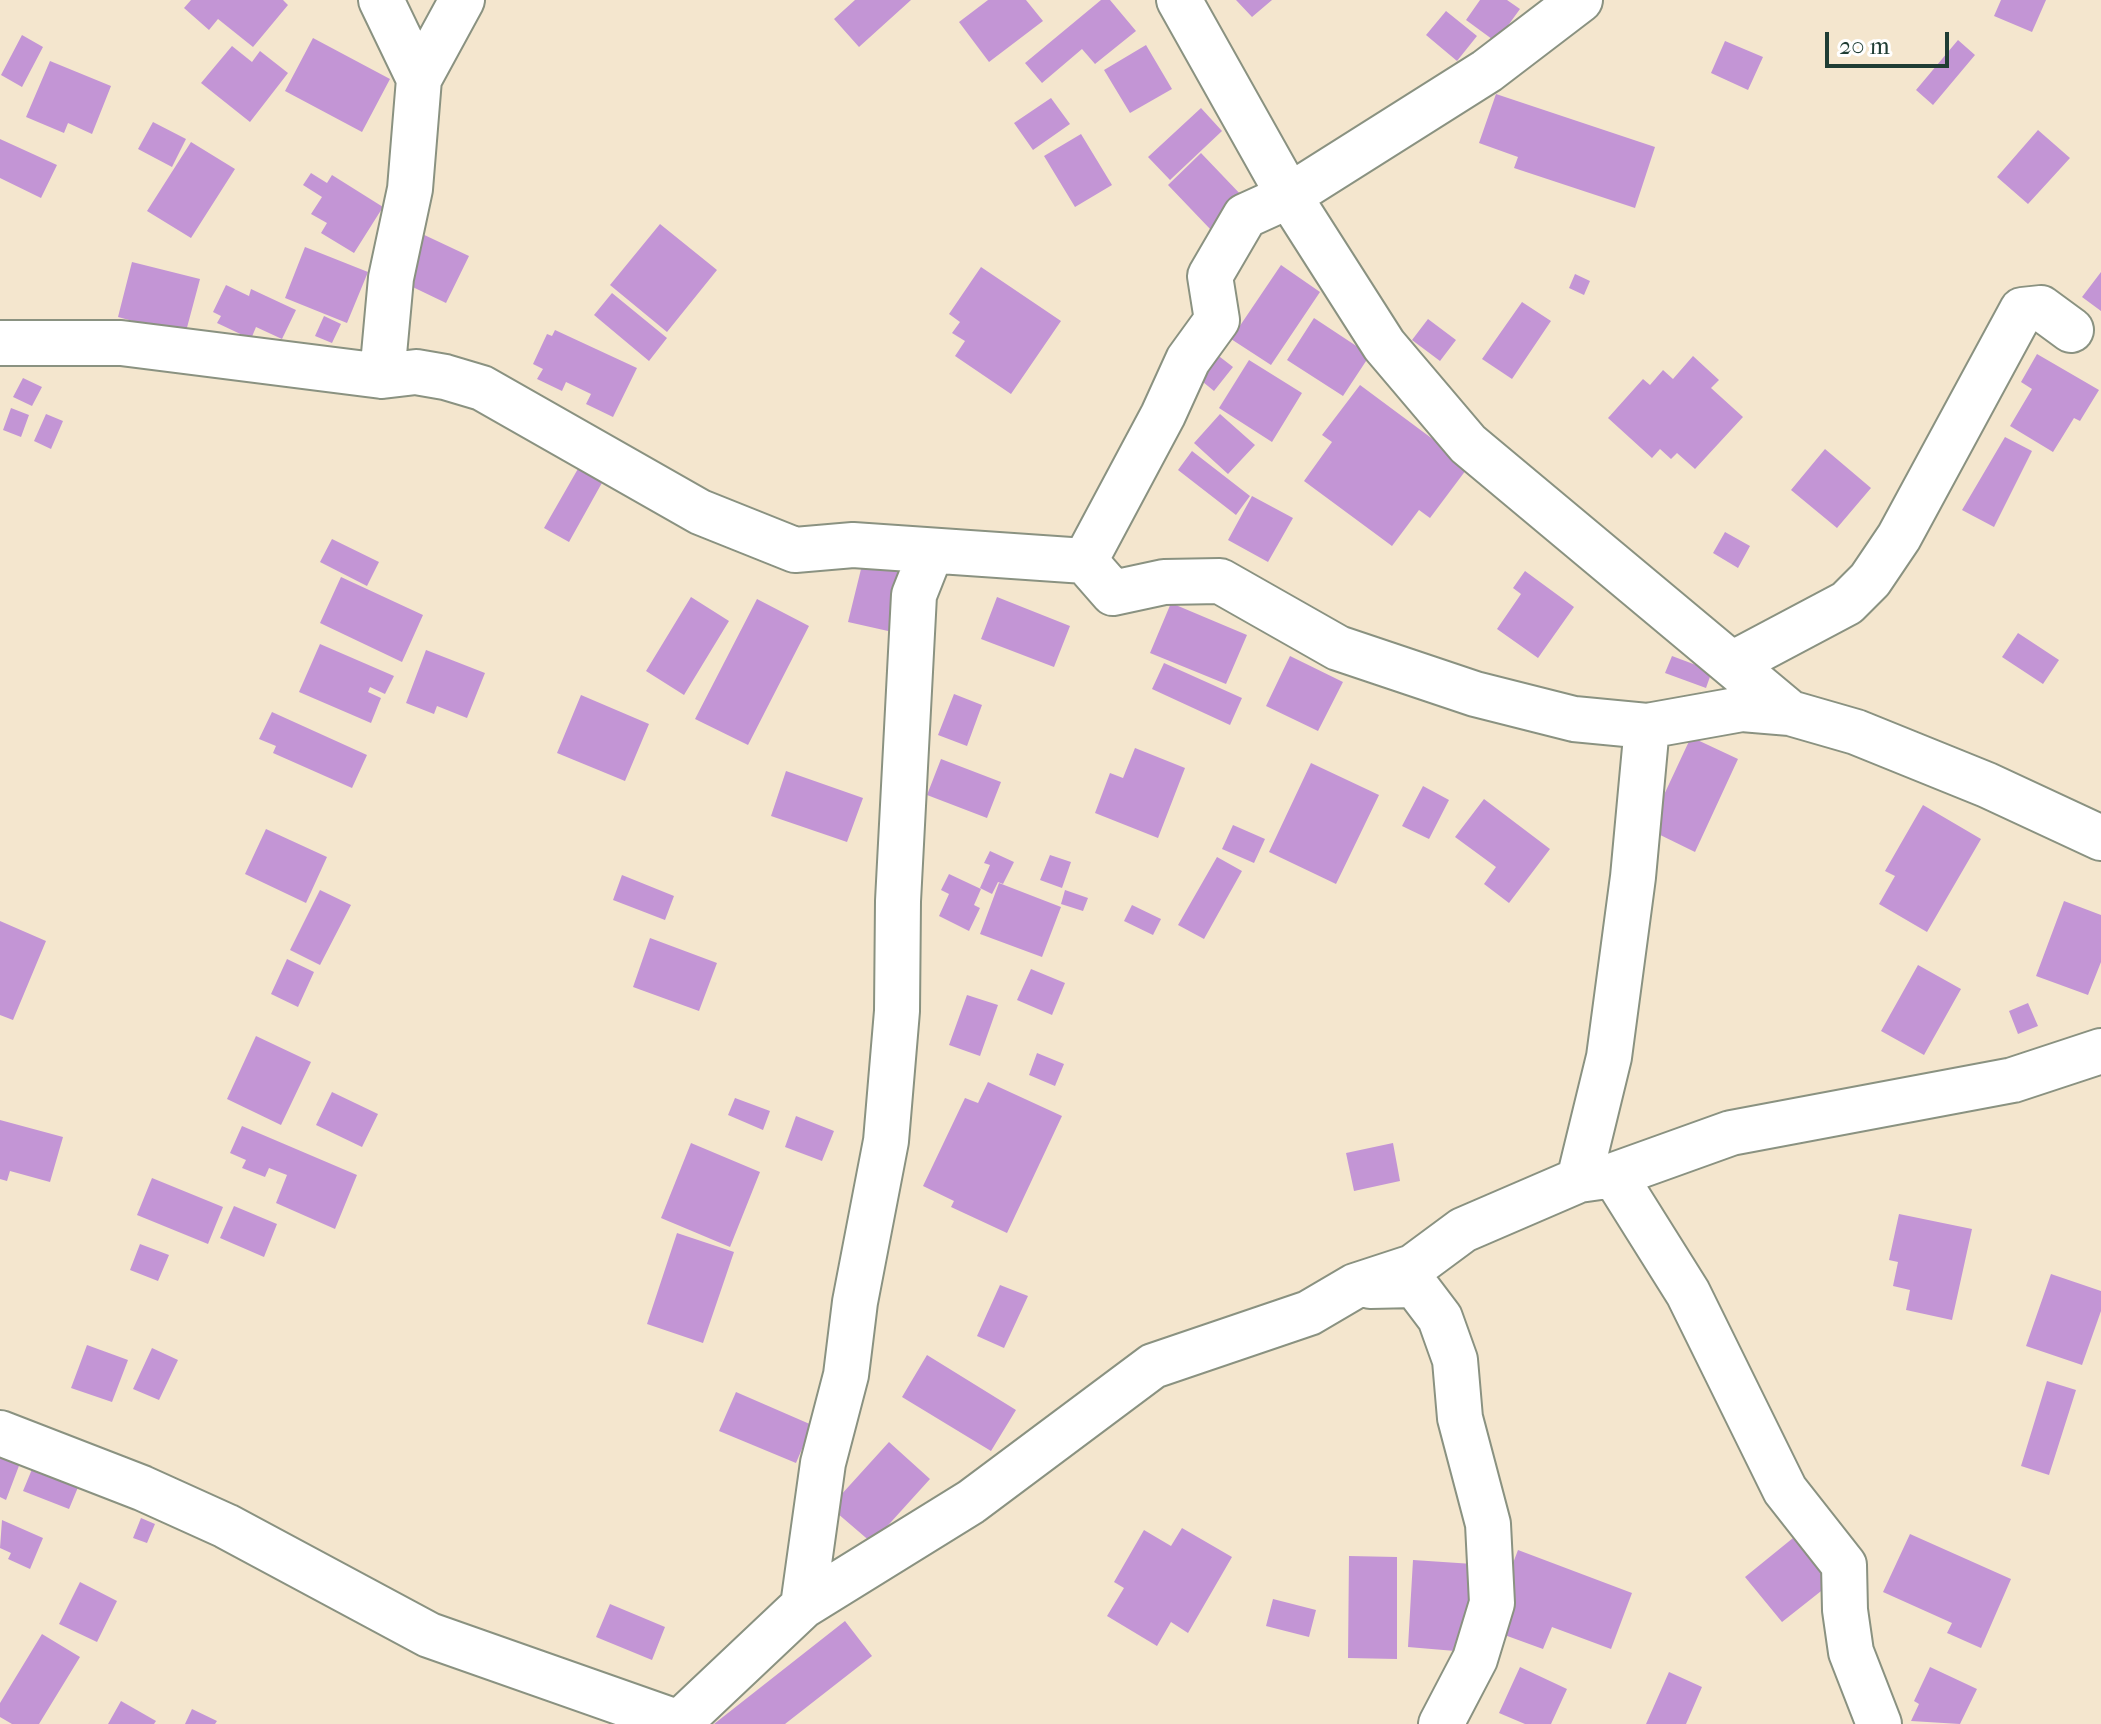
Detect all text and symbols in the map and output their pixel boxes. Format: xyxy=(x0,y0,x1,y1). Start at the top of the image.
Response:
scale bar xyxy=(1829,16,1953,66)
text: 20 m xyxy=(1839,32,1890,60)

